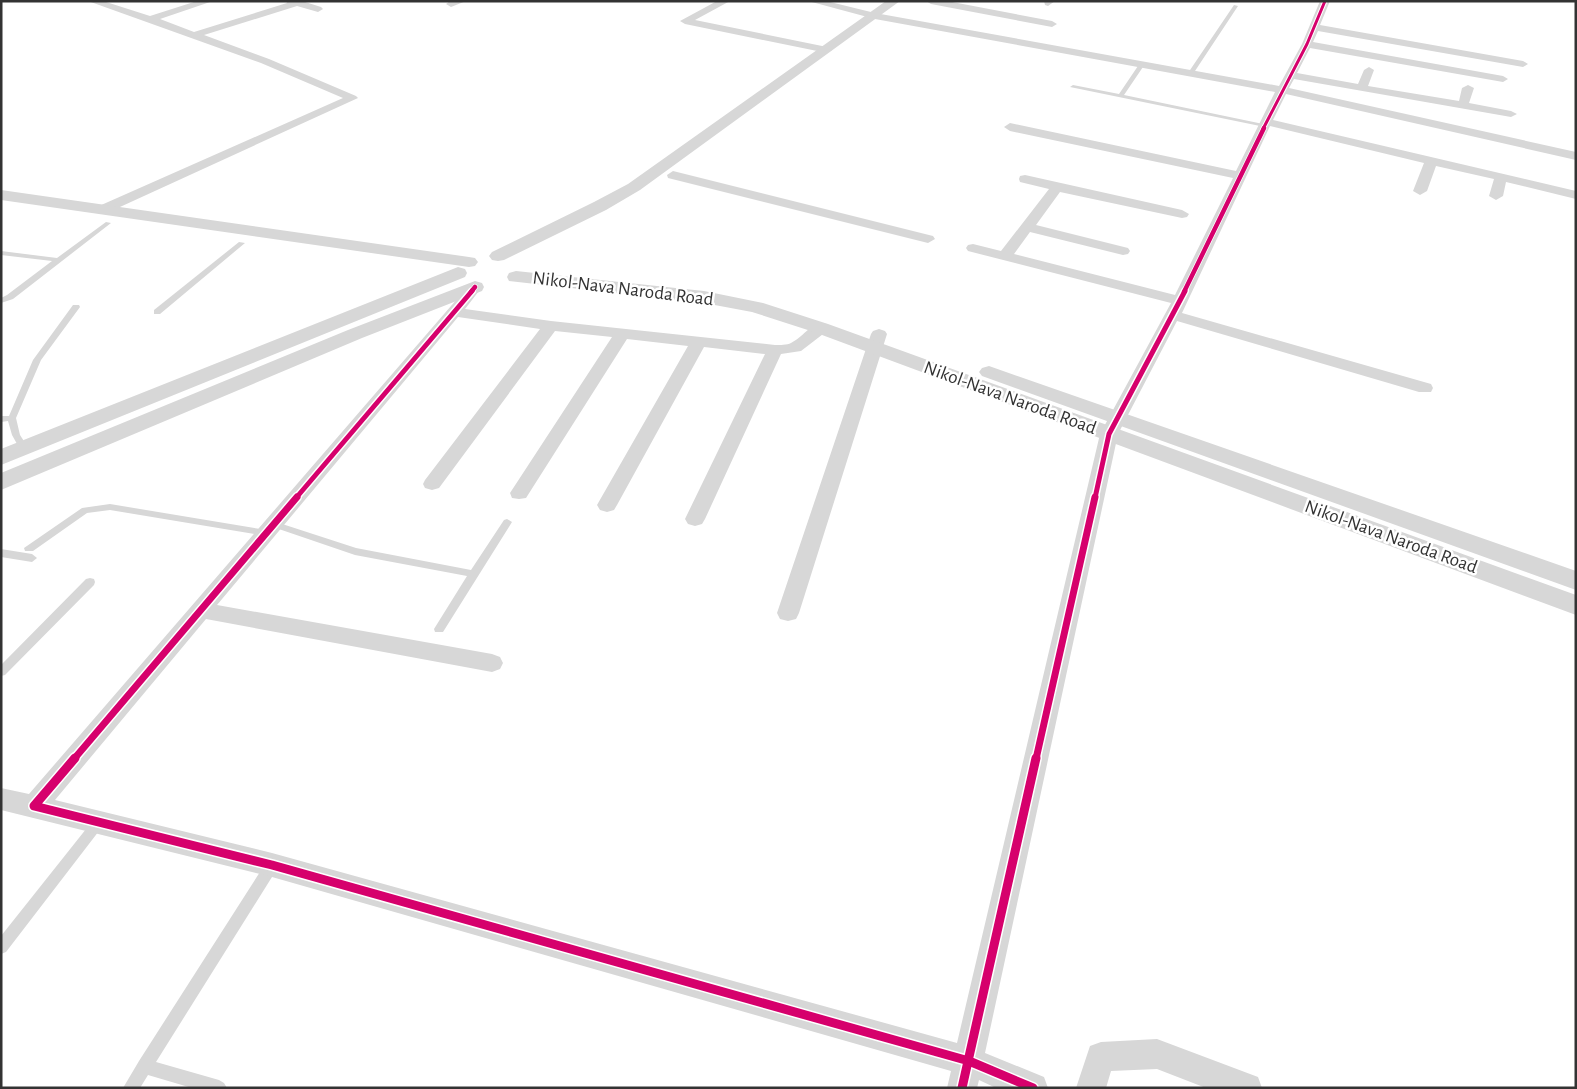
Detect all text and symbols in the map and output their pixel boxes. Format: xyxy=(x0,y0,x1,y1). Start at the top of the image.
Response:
street label: Nikol-Nava Naroda Road xyxy=(531,268,715,310)
street label: Nikol-Nava Naroda Road xyxy=(921,358,1099,438)
street label: Nikol-Nava Naroda Road xyxy=(1302,497,1480,577)

